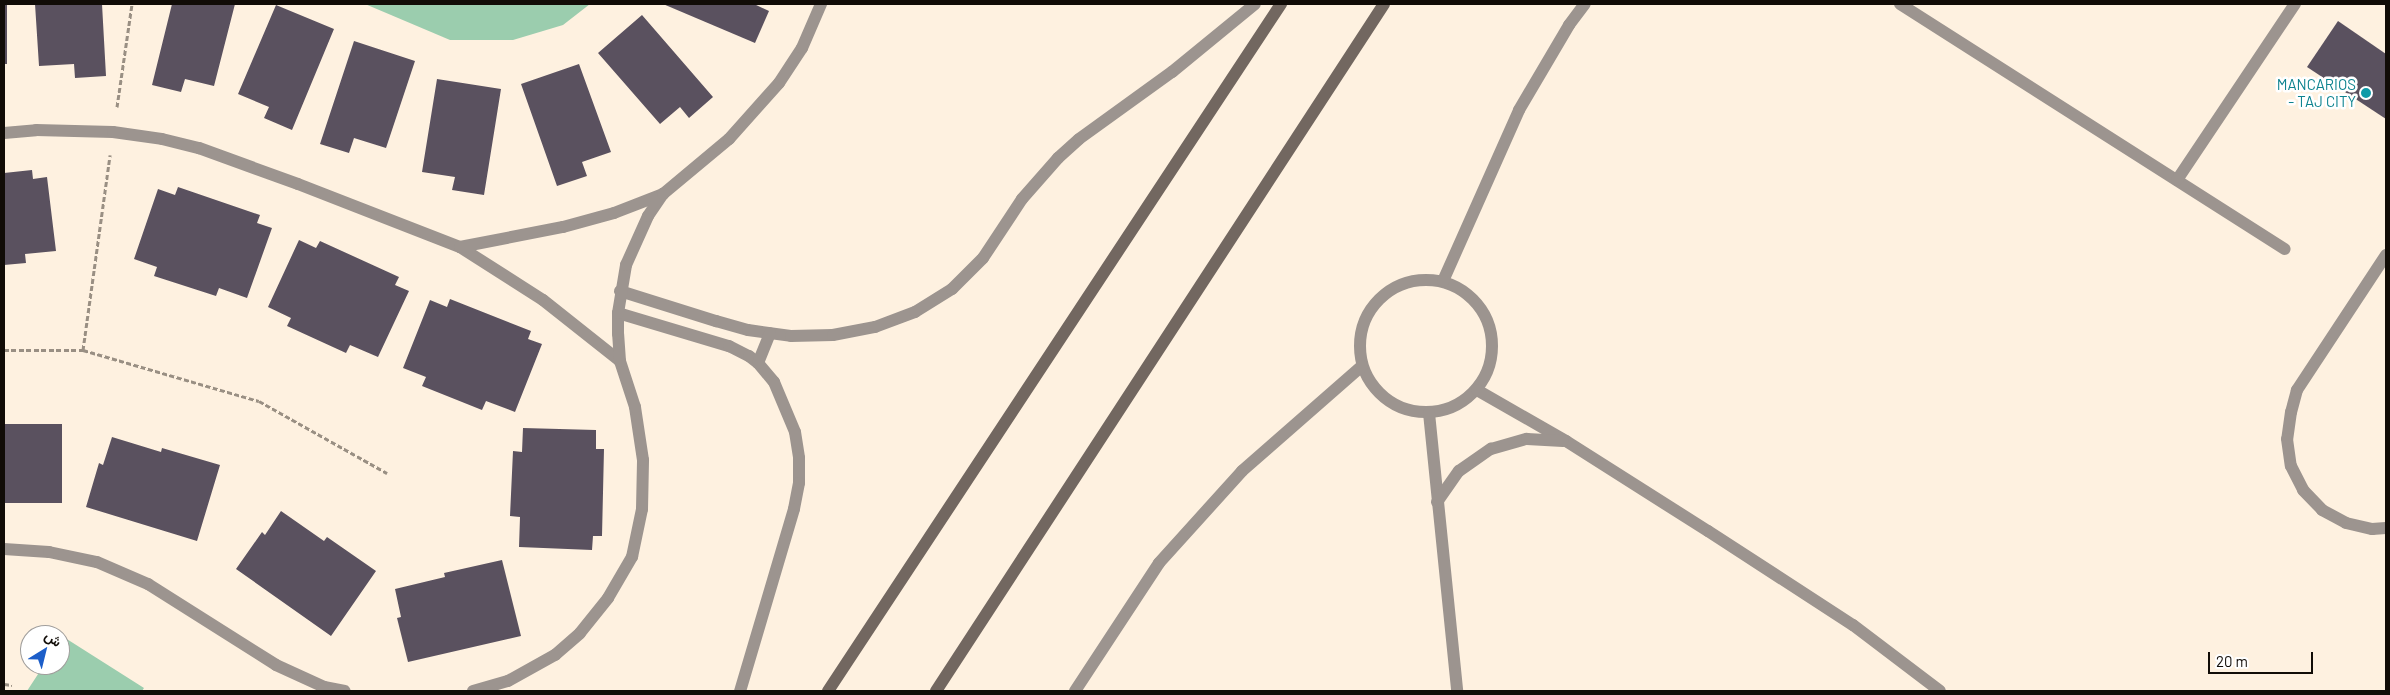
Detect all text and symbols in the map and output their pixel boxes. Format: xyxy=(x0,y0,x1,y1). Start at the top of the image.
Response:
place label: MANCARIOS - TAJ CITY xyxy=(2277,75,2356,110)
marker: MANCARIOS - TAJ CITY xyxy=(2360,87,2372,99)
north arrow xyxy=(20,625,70,675)
text: ش xyxy=(42,626,65,650)
scale bar xyxy=(2210,642,2315,674)
text: 20 m xyxy=(2216,652,2248,670)

